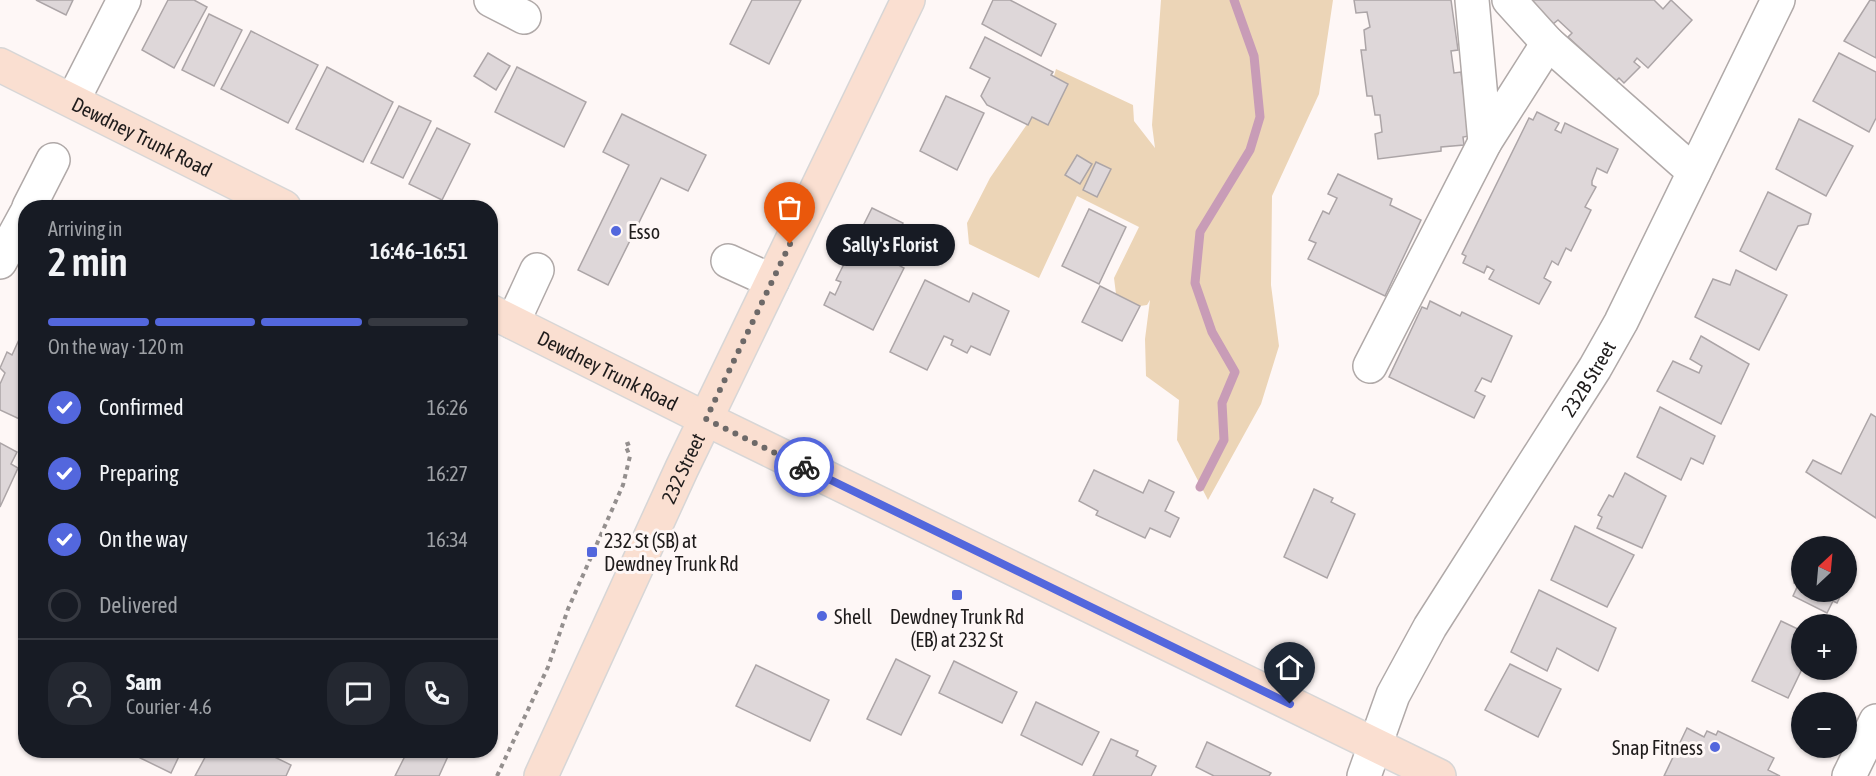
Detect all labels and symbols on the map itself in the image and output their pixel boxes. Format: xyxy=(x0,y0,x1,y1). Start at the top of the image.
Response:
street label: Dewdney Trunk Road xyxy=(68,91,216,181)
pin xyxy=(764,182,815,244)
place label: Esso xyxy=(628,220,660,243)
callout: Sally's Florist xyxy=(826,223,955,265)
marker: Esso xyxy=(609,224,623,238)
street label: Dewdney Trunk Road xyxy=(534,325,682,415)
street label: 232B Street xyxy=(1556,336,1620,420)
street label: 232 Street xyxy=(656,429,709,507)
courier xyxy=(774,437,834,497)
place label: 232 St (SB) at Dewdney Trunk Rd xyxy=(604,529,739,575)
north arrow xyxy=(1791,536,1857,602)
marker: 232 St (SB) at Dewdney Trunk Rd xyxy=(585,545,599,559)
marker: Dewdney Trunk Rd (EB) at 232 St xyxy=(950,588,964,602)
place label: Shell xyxy=(834,605,872,628)
place label: Dewdney Trunk Rd (EB) at 232 St xyxy=(890,605,1024,651)
marker: Shell xyxy=(815,609,829,623)
pin xyxy=(1264,642,1315,704)
place label: Snap Fitness xyxy=(1612,736,1703,759)
marker: Snap Fitness xyxy=(1708,740,1722,754)

